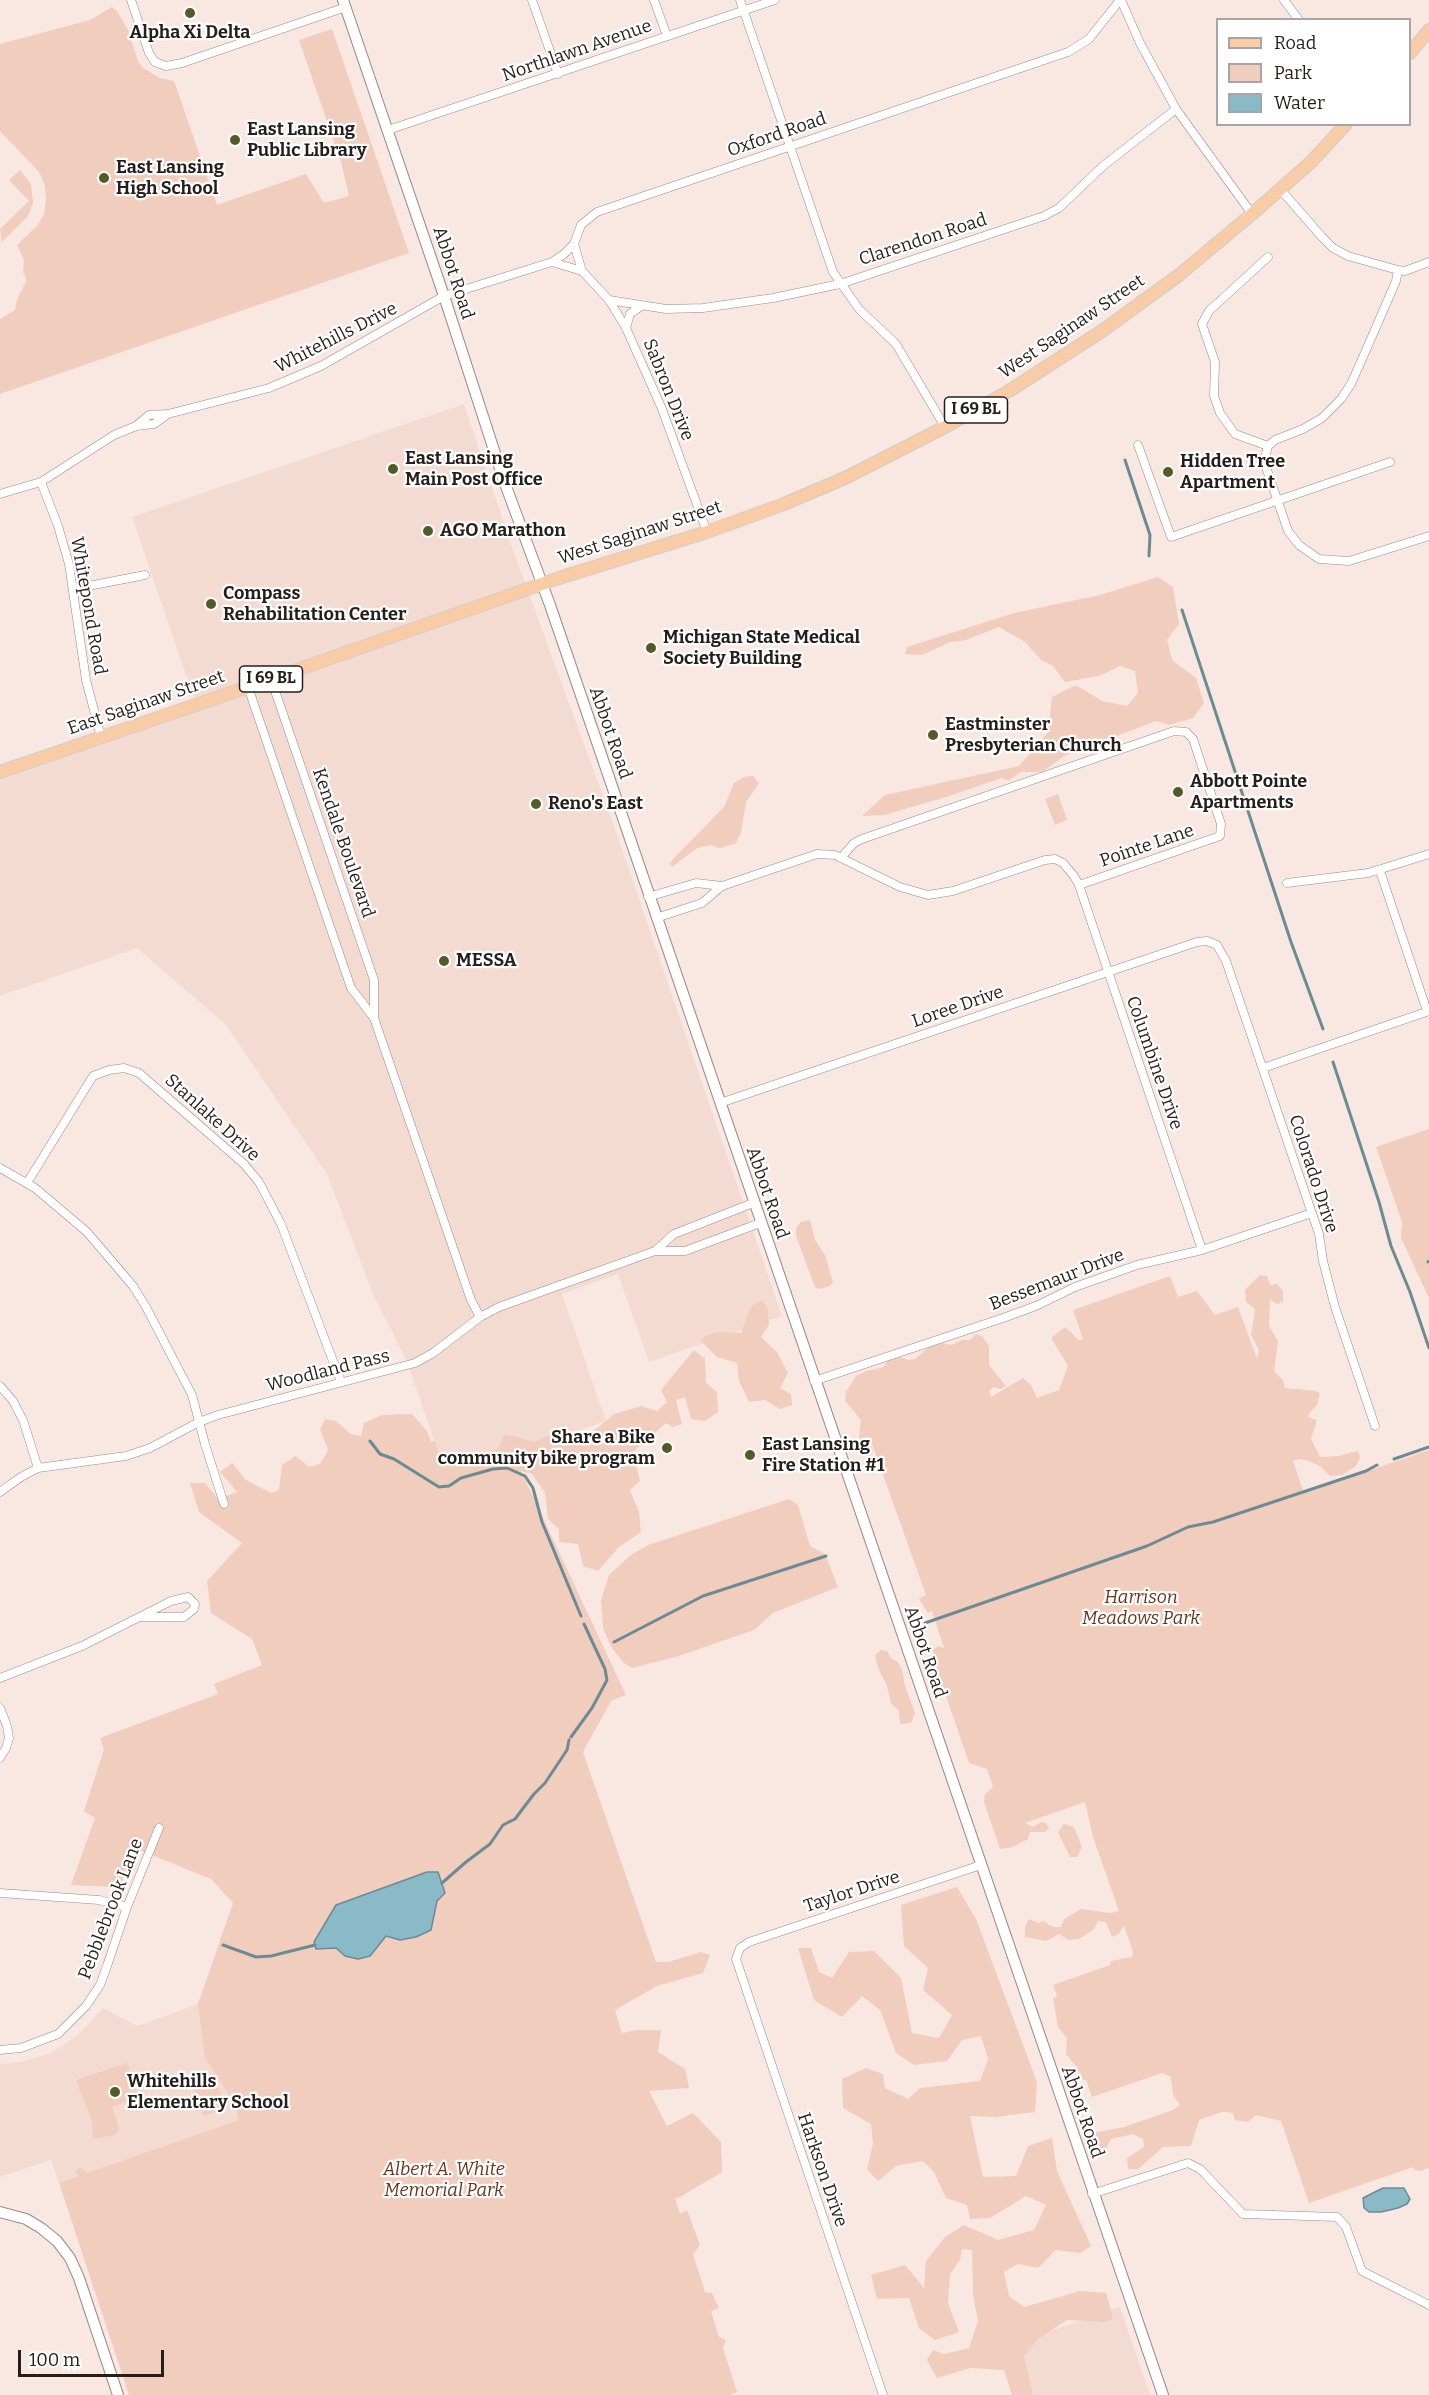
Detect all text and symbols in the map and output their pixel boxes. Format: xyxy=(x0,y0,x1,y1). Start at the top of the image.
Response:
marker: Alpha Xi Delta xyxy=(183,6,197,20)
street label: Northlawn Avenue xyxy=(499,15,655,87)
legend xyxy=(1216,18,1411,126)
place label: Alpha Xi Delta xyxy=(130,22,250,44)
text: Road xyxy=(1274,32,1316,54)
text: Park xyxy=(1274,62,1312,84)
text: Water xyxy=(1274,92,1325,114)
street label: Oxford Road xyxy=(725,108,829,162)
place label: East Lansing Public Library xyxy=(247,119,367,162)
marker: East Lansing Public Library xyxy=(228,133,242,147)
place label: East Lansing High School xyxy=(116,157,224,200)
marker: East Lansing High School xyxy=(97,171,111,185)
street label: Clarendon Road xyxy=(856,209,990,271)
street label: Abbot Road xyxy=(428,224,478,322)
street label: West Saginaw Street xyxy=(995,270,1149,384)
street label: Whitehills Drive xyxy=(271,298,401,378)
street label: Sabron Drive xyxy=(638,336,698,444)
road number: I 69 BL xyxy=(944,397,1008,423)
place label: East Lansing Main Post Office xyxy=(405,448,543,490)
place label: Hidden Tree Apartment xyxy=(1180,451,1285,494)
marker: East Lansing Main Post Office xyxy=(386,462,400,476)
marker: Hidden Tree Apartment xyxy=(1161,465,1175,479)
street label: West Saginaw Street xyxy=(555,496,725,570)
place label: AGO Marathon xyxy=(440,520,566,542)
marker: AGO Marathon xyxy=(421,524,435,538)
street label: Whitepond Road xyxy=(65,535,111,677)
place label: Compass Rehabilitation Center xyxy=(223,583,406,626)
marker: Compass Rehabilitation Center xyxy=(204,597,218,611)
place label: Michigan State Medical Society Building xyxy=(663,627,860,670)
marker: Michigan State Medical Society Building xyxy=(644,641,658,655)
street label: East Saginaw Street xyxy=(65,666,227,740)
road number: I 69 BL xyxy=(240,666,302,692)
street label: Abbot Road xyxy=(584,684,636,782)
place label: Eastminster Presbyterian Church xyxy=(945,714,1122,756)
marker: Eastminster Presbyterian Church xyxy=(926,728,940,742)
street label: Kendale Boulevard xyxy=(307,765,379,921)
place label: Abbott Pointe Apartments xyxy=(1190,771,1307,814)
marker: Abbott Pointe Apartments xyxy=(1171,785,1185,799)
place label: Reno's East xyxy=(548,793,643,815)
marker: Reno's East xyxy=(529,797,543,811)
street label: Pointe Lane xyxy=(1097,820,1197,872)
place label: MESSA xyxy=(456,950,517,972)
marker: MESSA xyxy=(437,954,451,968)
street label: Loree Drive xyxy=(909,981,1007,1033)
street label: Columbine Drive xyxy=(1121,993,1187,1133)
street label: Stanlake Drive xyxy=(160,1070,264,1166)
street label: Colorado Drive xyxy=(1284,1112,1342,1236)
street label: Abbot Road xyxy=(741,1144,793,1242)
street label: Bessemaur Drive xyxy=(987,1244,1127,1316)
street label: Woodland Pass xyxy=(264,1345,392,1397)
place label: Share a Bike community bike program xyxy=(438,1427,655,1470)
place label: East Lansing Fire Station #1 xyxy=(762,1434,885,1476)
marker: Share a Bike community bike program xyxy=(660,1441,674,1455)
marker: East Lansing Fire Station #1 xyxy=(743,1448,757,1462)
park label: Harrison Meadows Park xyxy=(1082,1587,1200,1630)
street label: Abbot Road xyxy=(899,1603,951,1701)
street label: Pebblebrook Lane xyxy=(74,1835,148,1983)
street label: Taylor Drive xyxy=(801,1866,903,1918)
street label: Abbot Road xyxy=(1056,2063,1108,2161)
place label: Whitehills Elementary School xyxy=(127,2071,289,2114)
marker: Whitehills Elementary School xyxy=(108,2085,122,2099)
street label: Harkson Drive xyxy=(792,2110,852,2230)
park label: Albert A. White Memorial Park xyxy=(383,2159,505,2202)
scale bar xyxy=(21,2338,166,2376)
text: 100 m xyxy=(29,2349,80,2371)

